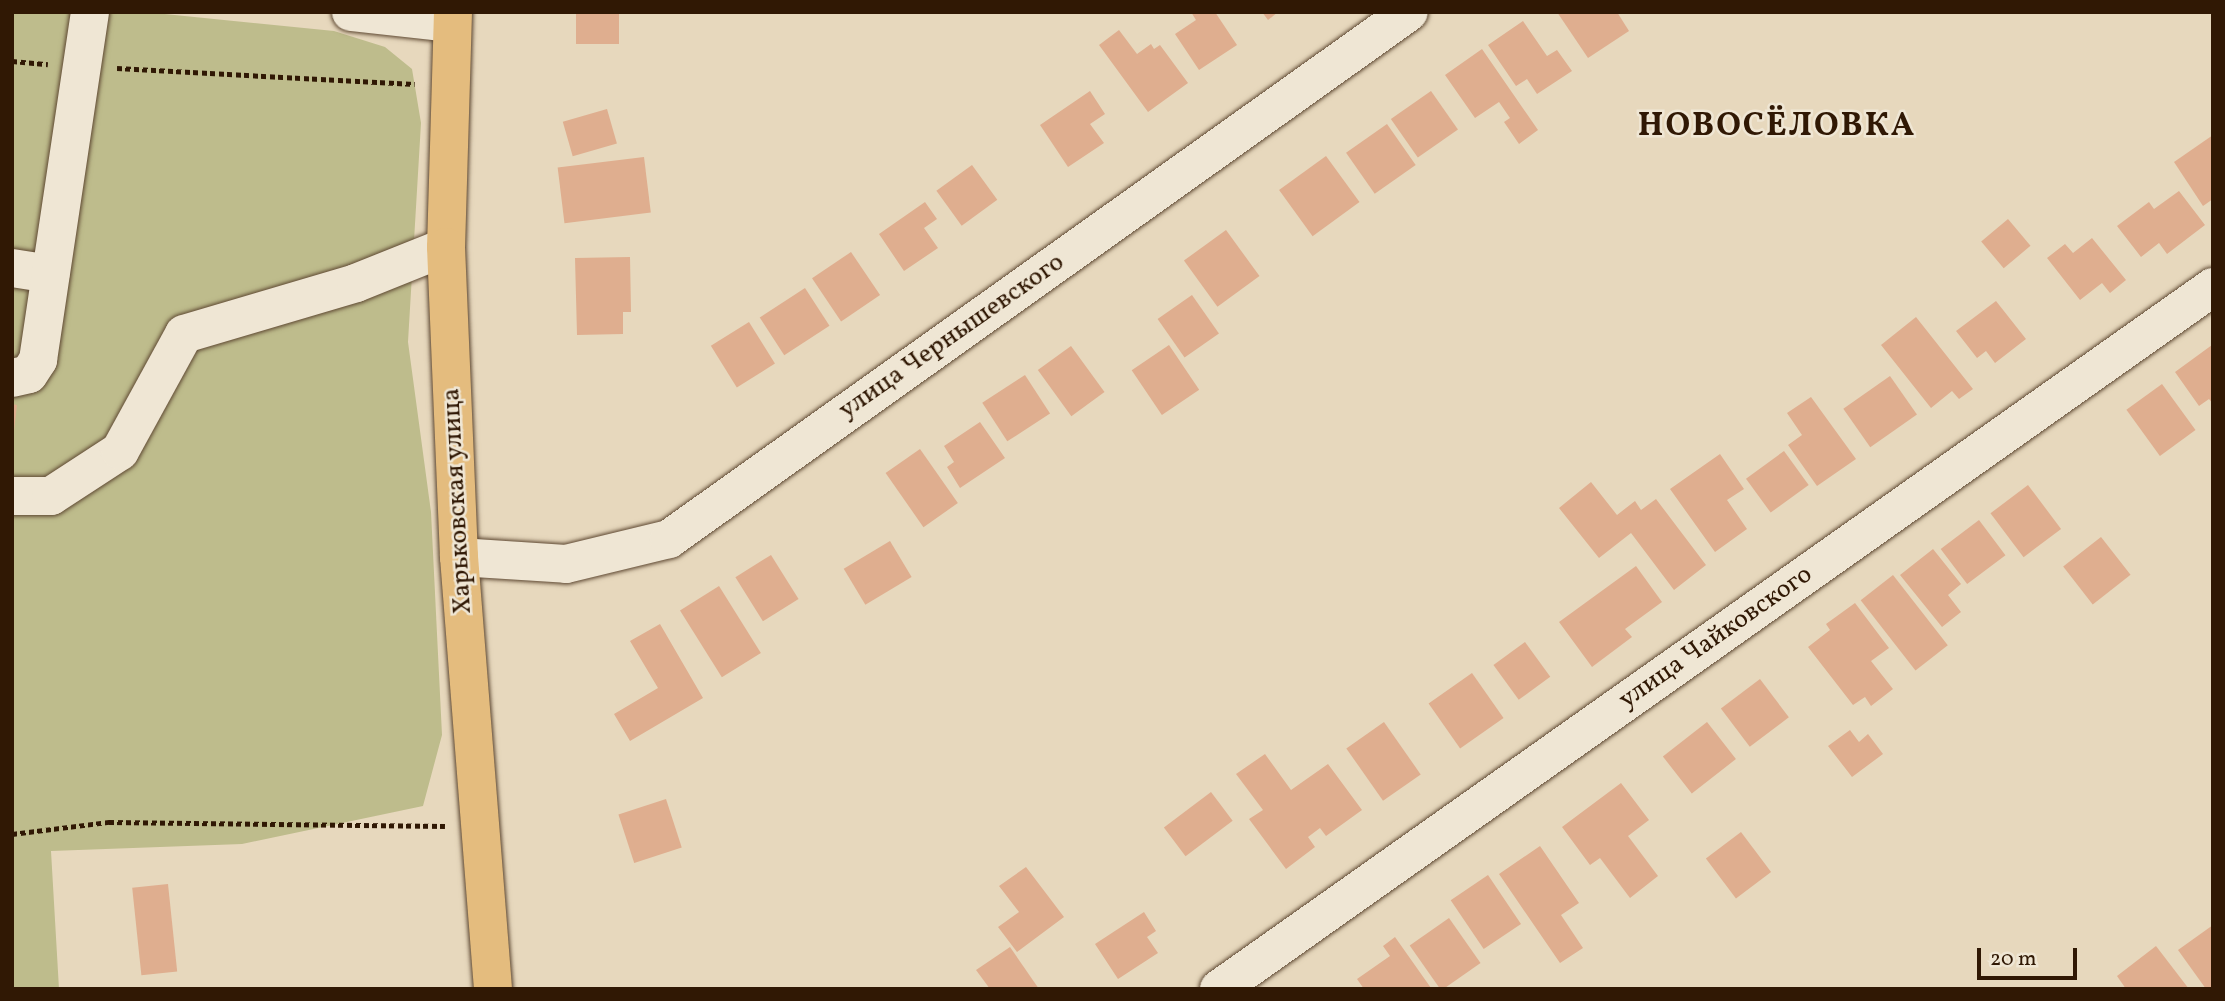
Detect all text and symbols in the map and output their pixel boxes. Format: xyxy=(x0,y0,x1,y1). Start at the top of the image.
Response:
district label: НОВОСЁЛОВКА xyxy=(1639,108,1915,148)
street label: улица Чернышевского xyxy=(833,247,1071,427)
street label: Харьковская улица xyxy=(436,387,480,615)
street label: улица Чайковского xyxy=(1613,560,1819,716)
scale bar xyxy=(1980,934,2080,978)
text: 20 m xyxy=(1990,945,2036,974)

